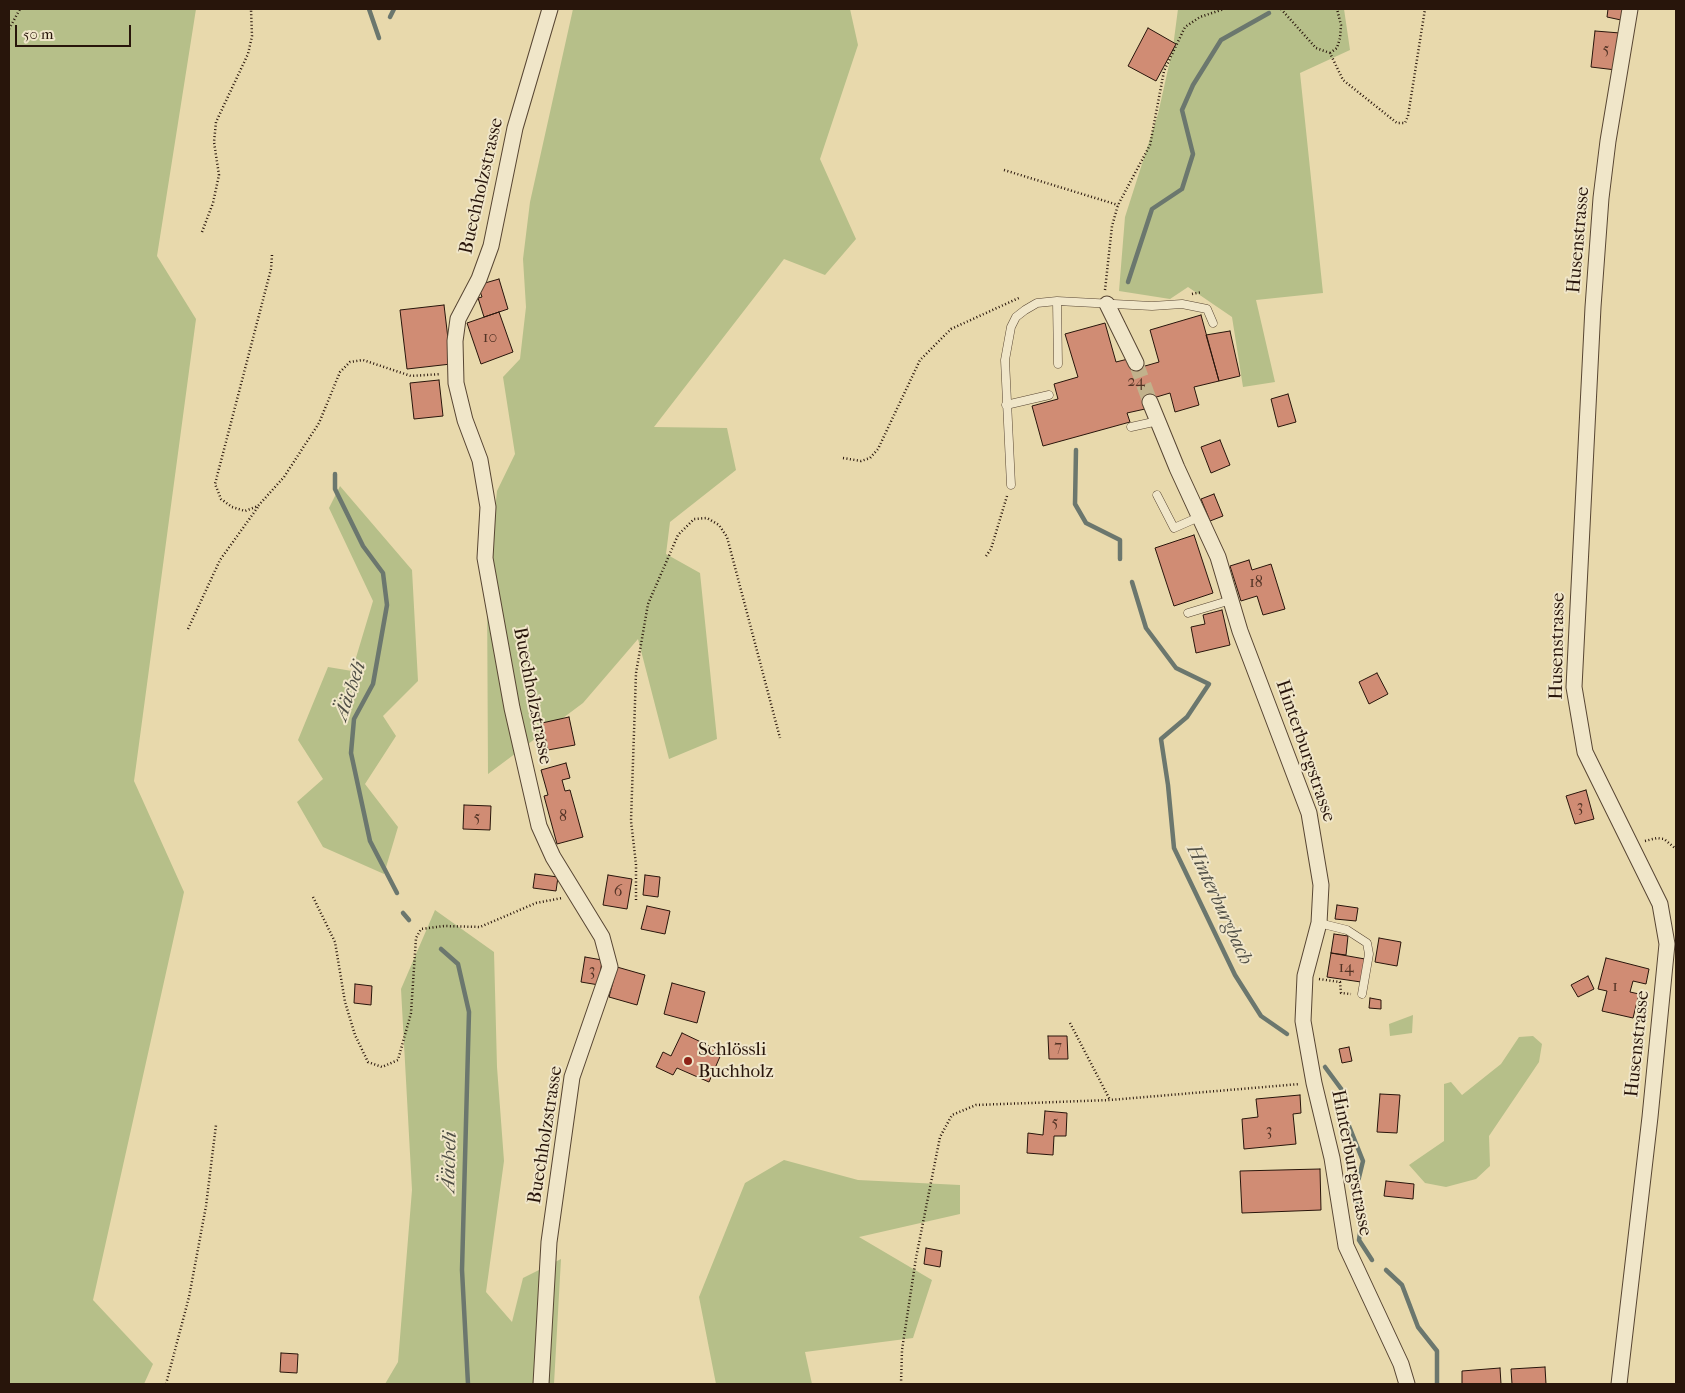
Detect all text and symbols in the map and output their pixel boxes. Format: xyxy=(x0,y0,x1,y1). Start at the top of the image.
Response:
scale bar xyxy=(18,15,134,47)
text: 50 m xyxy=(23,25,53,43)
house number: 5 xyxy=(1603,40,1609,60)
street label: Buechholzstrasse xyxy=(455,116,509,256)
street label: Husenstrasse xyxy=(1563,186,1595,294)
house number: 10 xyxy=(483,328,497,348)
house number: 24 xyxy=(1127,372,1145,392)
house number: 18 xyxy=(1249,573,1263,593)
street label: Husenstrasse xyxy=(1546,592,1570,700)
street label: Buechholzstrasse xyxy=(508,626,556,766)
water label: Äächeli xyxy=(330,658,372,724)
street label: Hinterburgstrasse xyxy=(1270,677,1340,825)
house number: 3 xyxy=(1577,797,1583,817)
house number: 8 xyxy=(559,807,567,827)
house number: 5 xyxy=(474,808,480,828)
water label: Hinterburgbach xyxy=(1181,841,1257,969)
house number: 6 xyxy=(614,882,622,902)
house number: 14 xyxy=(1338,958,1354,978)
house number: 3 xyxy=(589,961,595,981)
house number: 1 xyxy=(1612,977,1618,997)
street label: Husenstrasse xyxy=(1621,990,1655,1098)
house number: 7 xyxy=(1054,1037,1062,1057)
place label: Schlössli Buchholz xyxy=(698,1039,774,1083)
marker: Schlössli Buchholz xyxy=(682,1055,694,1067)
street label: Buechholzstrasse xyxy=(524,1064,568,1206)
street label: Hinterburgstrasse xyxy=(1326,1088,1376,1238)
house number: 5 xyxy=(1052,1113,1058,1133)
house number: 3 xyxy=(1266,1121,1272,1141)
water label: Äächeli xyxy=(437,1131,463,1193)

